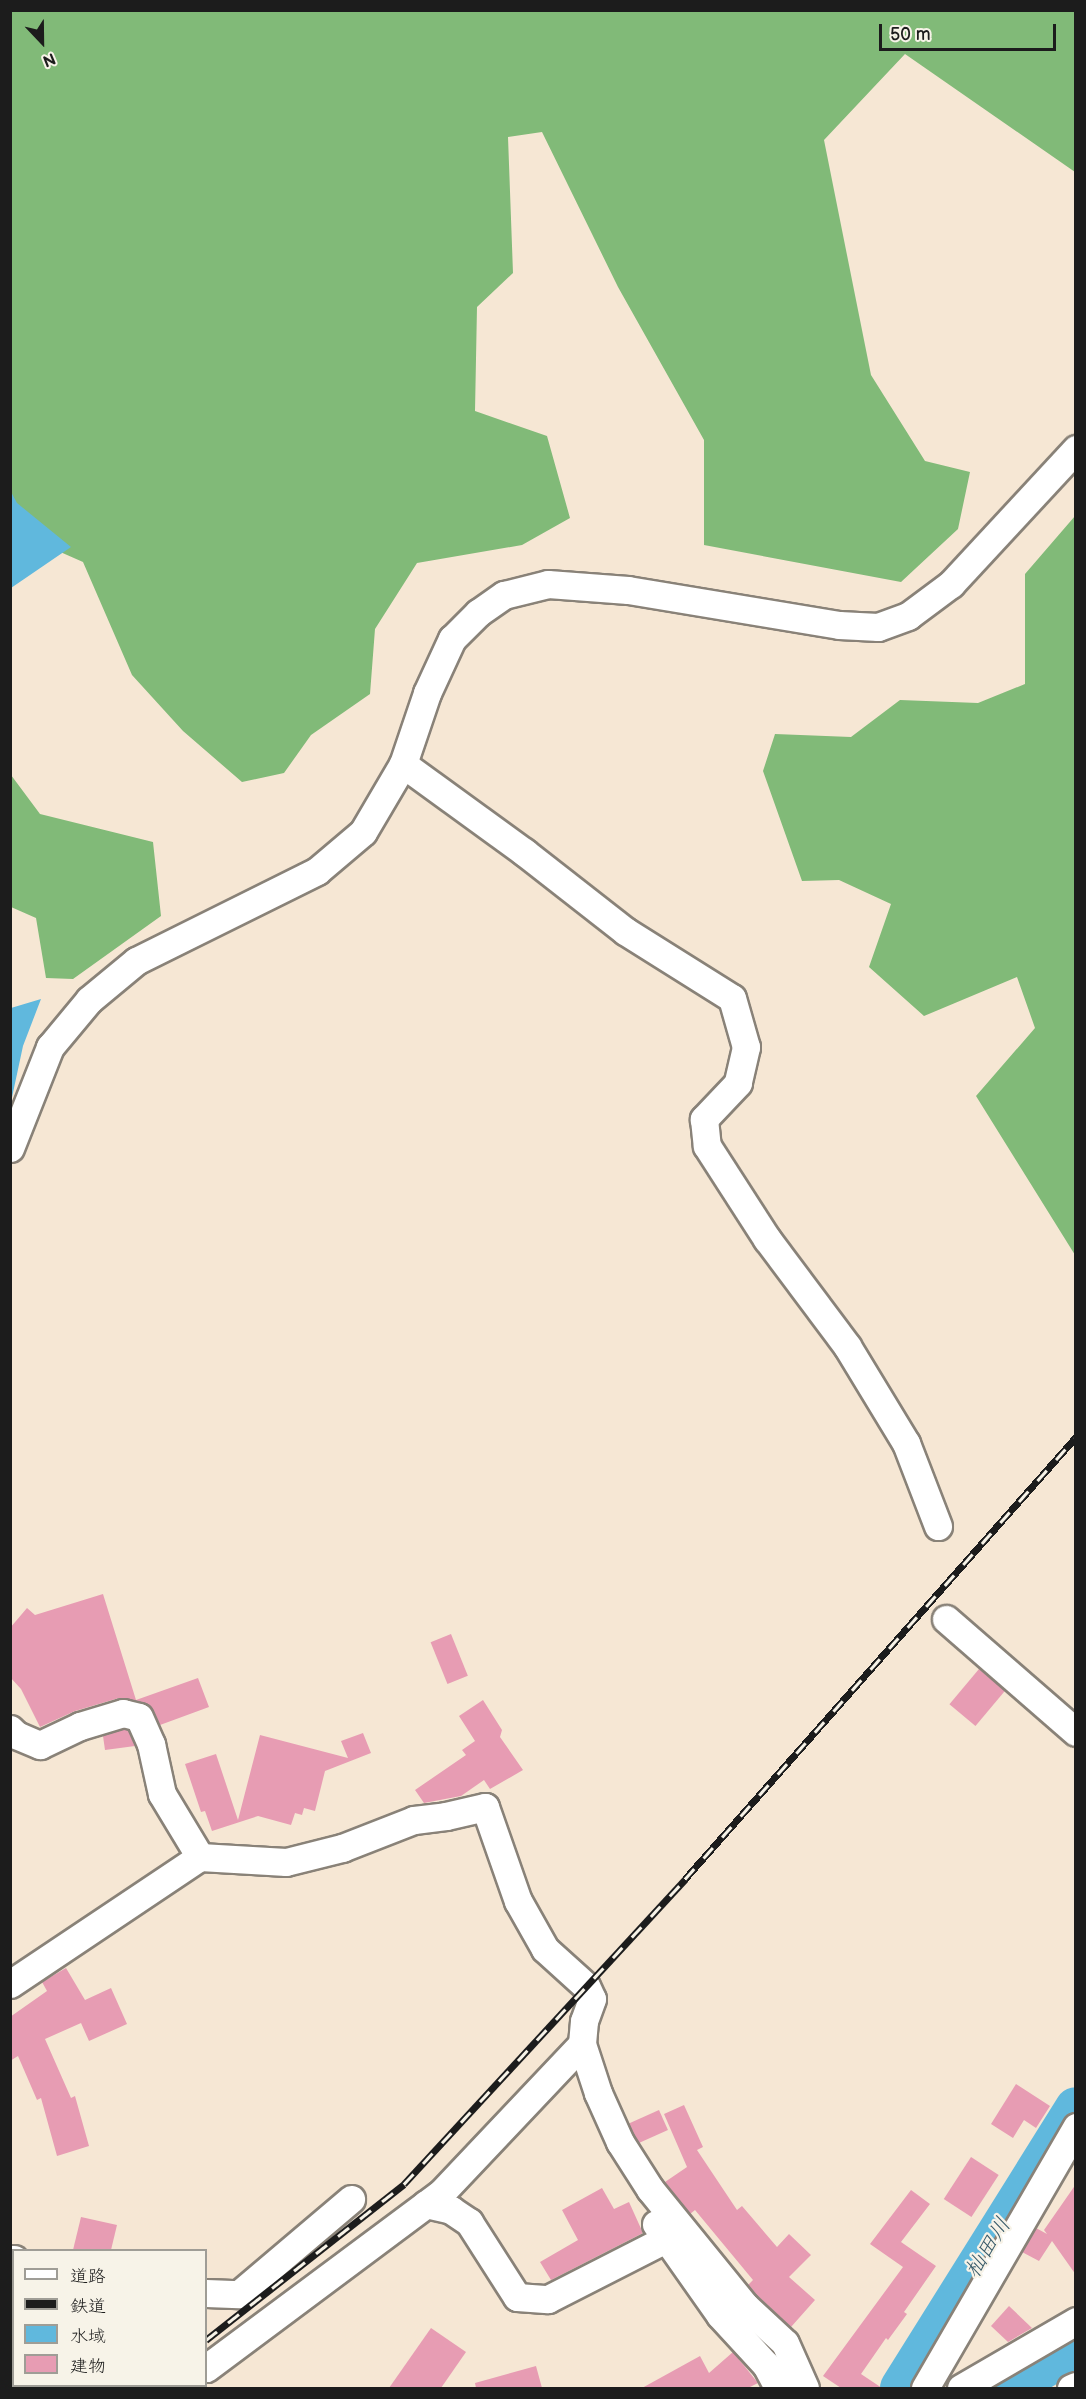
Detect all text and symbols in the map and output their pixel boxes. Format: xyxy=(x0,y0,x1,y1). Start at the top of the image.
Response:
north arrow xyxy=(12,12,72,72)
scale bar xyxy=(882,12,1059,50)
text: 50 m xyxy=(890,24,931,45)
text: N xyxy=(40,48,58,70)
water label: 杣田川 xyxy=(959,2213,1017,2283)
legend xyxy=(12,2249,207,2387)
text: 道路 xyxy=(70,2266,106,2287)
text: 鉄道 xyxy=(70,2296,106,2317)
text: 水域 xyxy=(70,2326,106,2347)
text: 建物 xyxy=(70,2356,106,2377)

